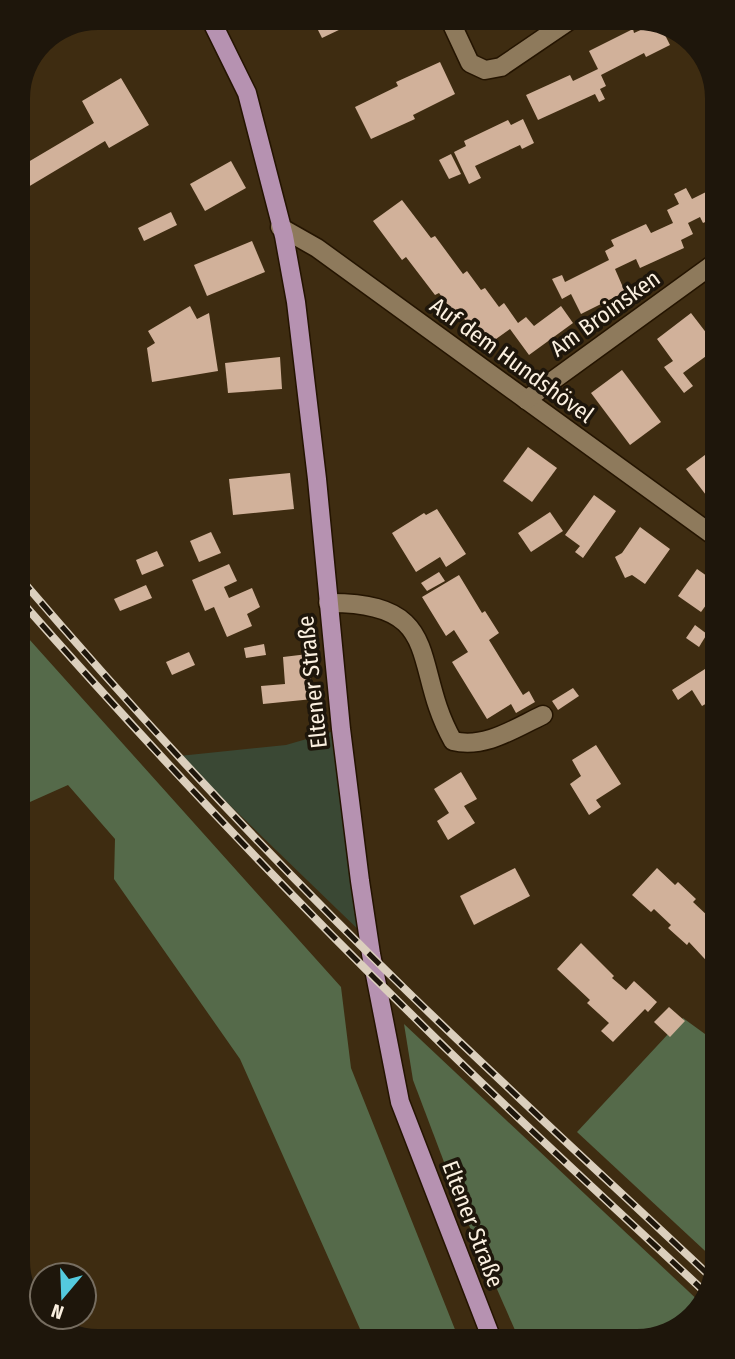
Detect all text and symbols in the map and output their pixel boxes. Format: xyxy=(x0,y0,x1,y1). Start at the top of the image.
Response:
street label: Am Broinsken xyxy=(545,264,665,362)
street label: Auf dem Hundshövel xyxy=(425,291,599,429)
street label: Eltener Straße xyxy=(291,614,333,750)
street label: Eltener Straße xyxy=(436,1157,510,1291)
north arrow xyxy=(28,1261,98,1331)
text: N xyxy=(48,1299,67,1324)

